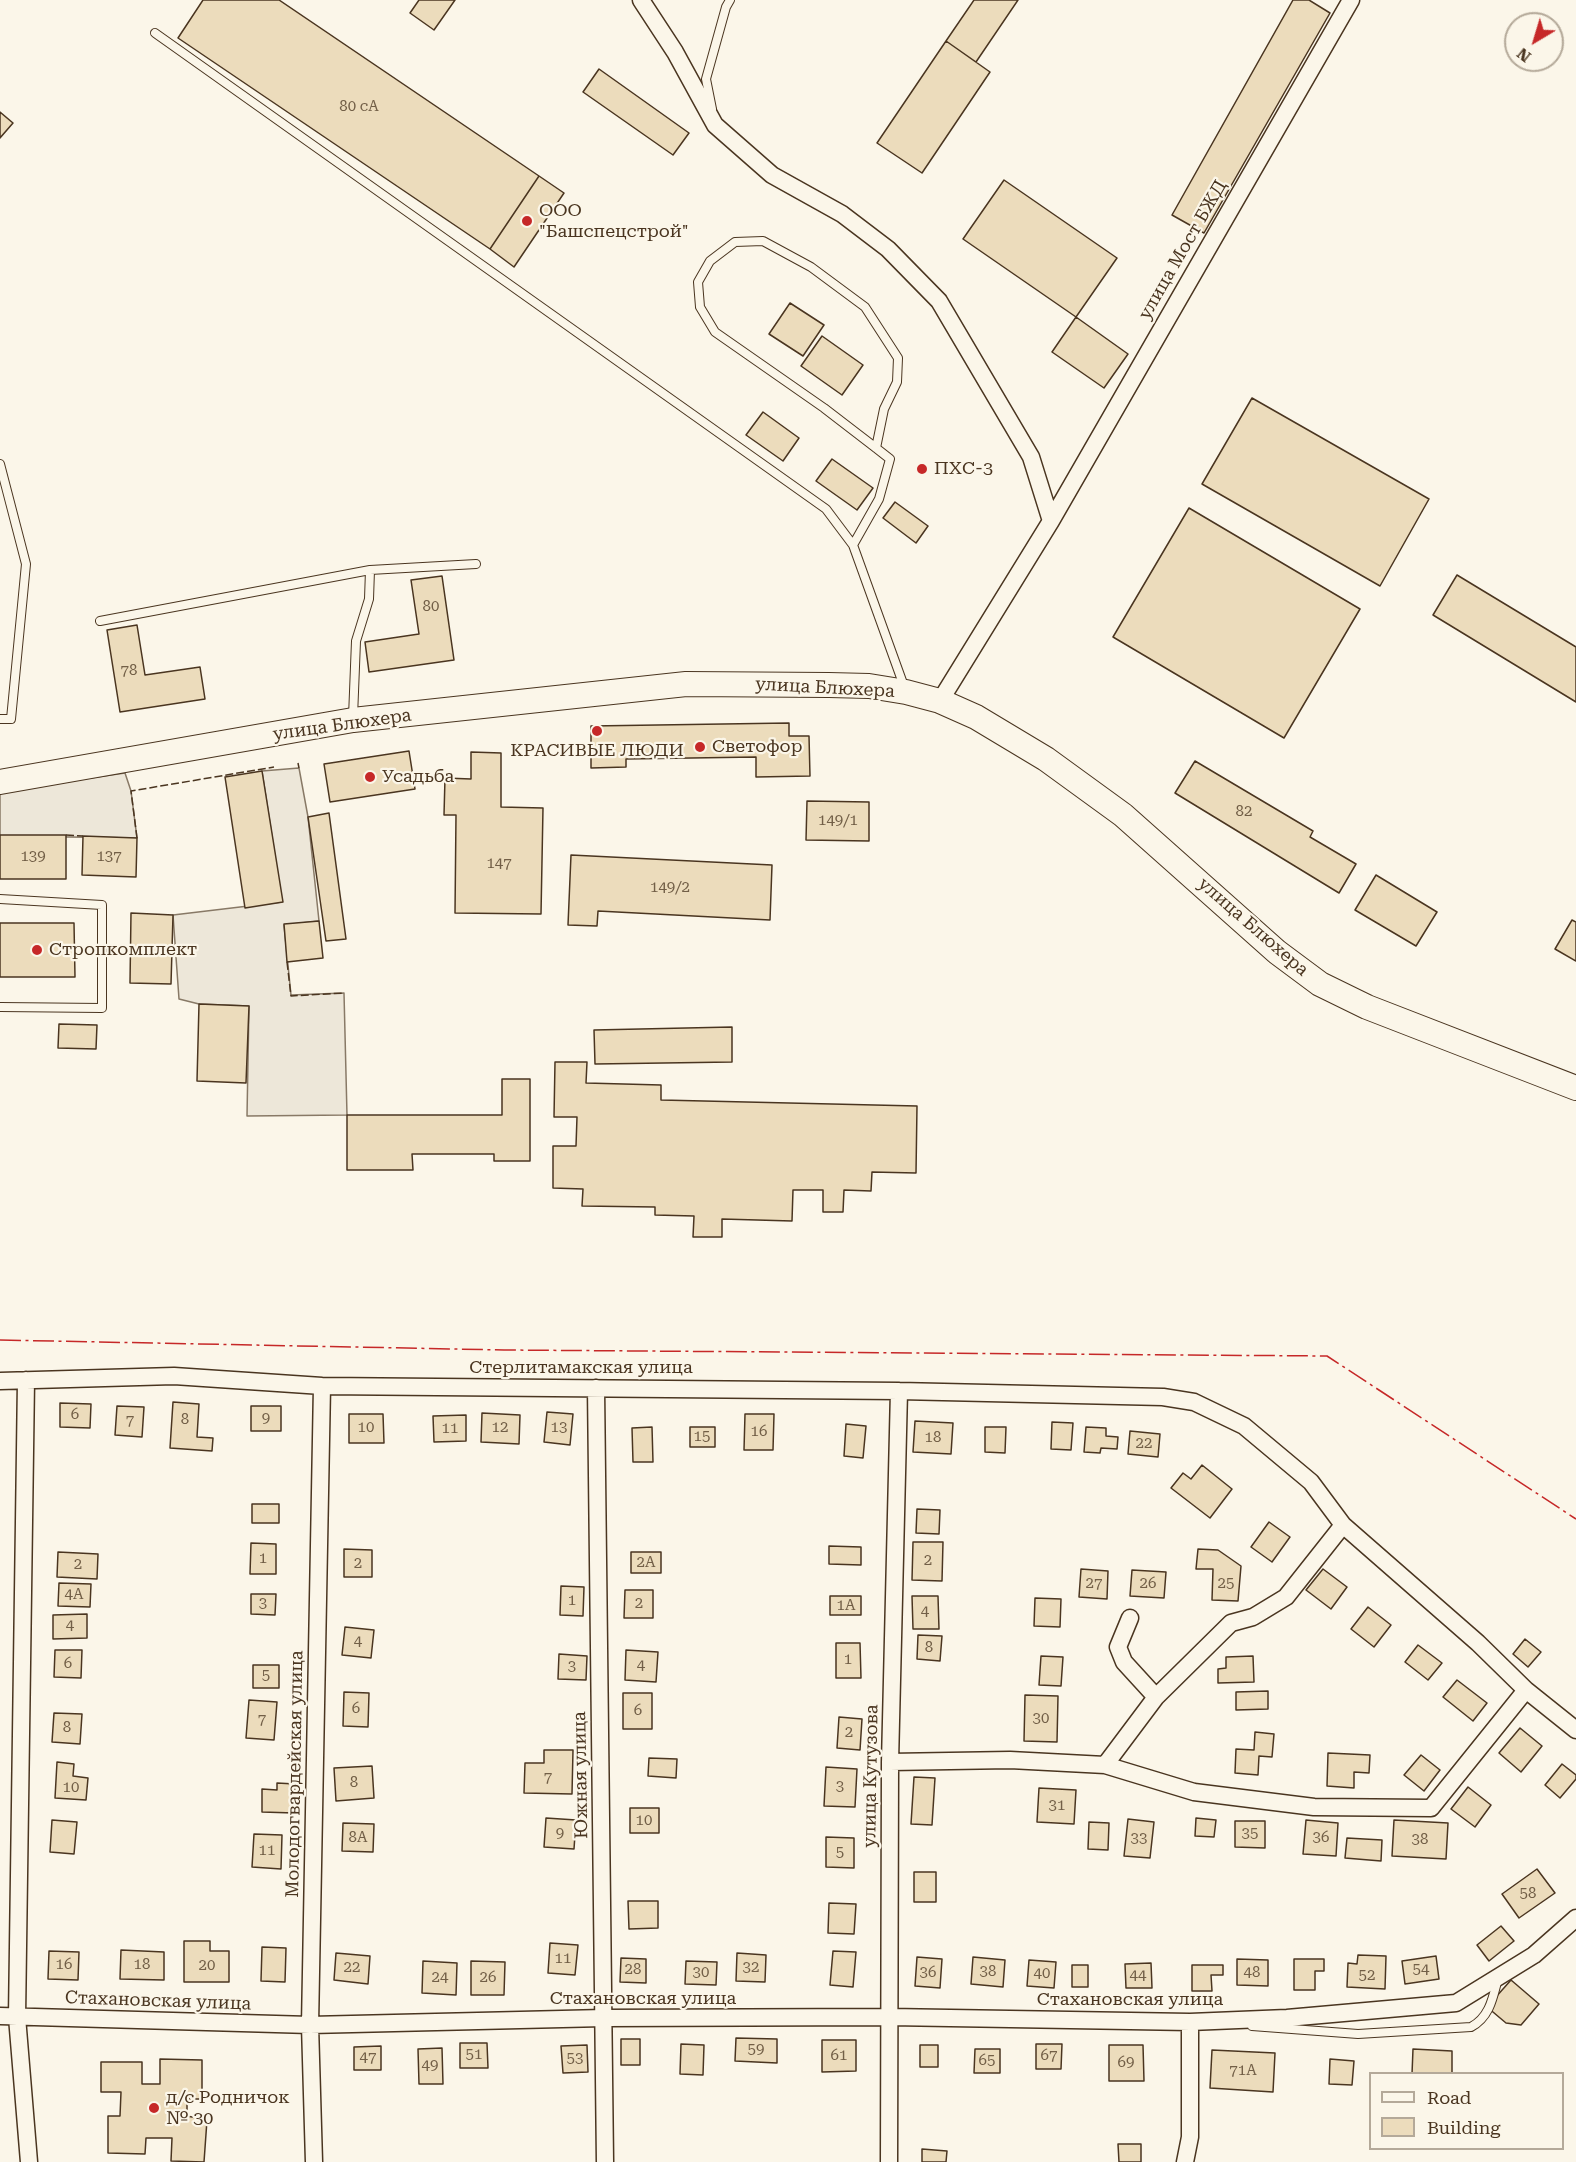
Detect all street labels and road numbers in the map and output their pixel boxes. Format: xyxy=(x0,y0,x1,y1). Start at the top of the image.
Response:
street label: улица Мост БЖД xyxy=(1134,177,1232,323)
street label: улица Блюхера xyxy=(755,674,895,702)
street label: улица Блюхера xyxy=(271,705,413,745)
street label: улица Блюхера xyxy=(1193,873,1313,981)
street label: Стерлитамакская улица xyxy=(469,1357,693,1379)
street label: Молодогвардейская улица xyxy=(282,1650,308,1898)
street label: улица Кутузова xyxy=(859,1704,883,1848)
street label: Южная улица xyxy=(569,1711,593,1839)
street label: Стахановская улица xyxy=(65,1987,251,2015)
street label: Стахановская улица xyxy=(550,1988,736,2010)
street label: Стахановская улица xyxy=(1037,1989,1223,2011)

